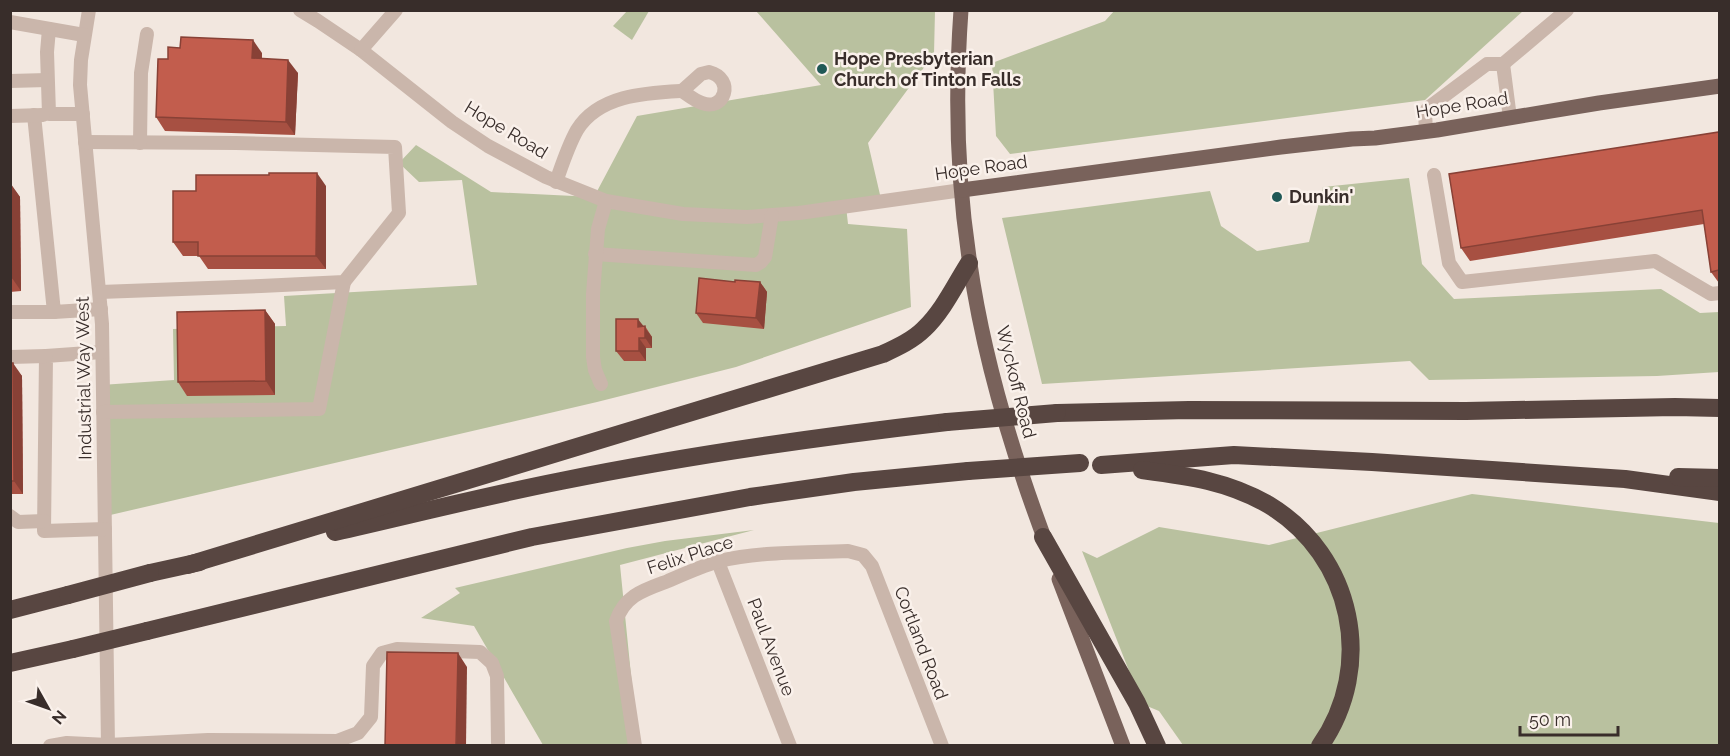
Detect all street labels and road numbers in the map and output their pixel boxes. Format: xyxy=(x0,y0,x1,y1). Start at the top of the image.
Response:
street label: Hope Road xyxy=(1414,87,1510,122)
street label: Hope Road xyxy=(461,97,552,163)
street label: Hope Road xyxy=(933,151,1029,184)
street label: Industrial Way West xyxy=(72,296,95,460)
street label: Wyckoff Road xyxy=(992,323,1041,440)
street label: Felix Place xyxy=(644,531,736,578)
street label: Cortland Road xyxy=(890,583,953,702)
street label: Paul Avenue xyxy=(743,595,800,699)

